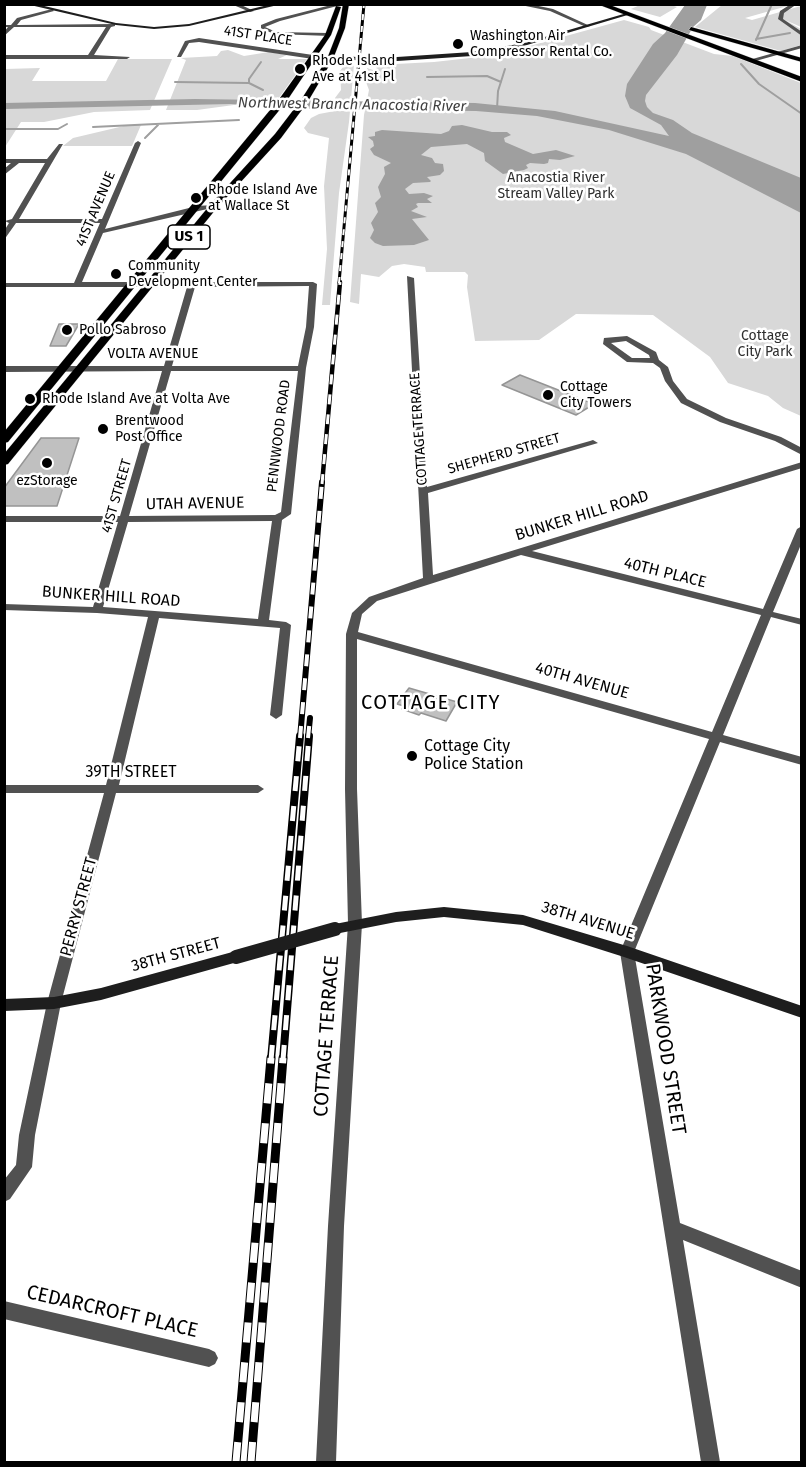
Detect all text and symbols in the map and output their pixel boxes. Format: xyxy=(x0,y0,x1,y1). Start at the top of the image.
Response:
street label: 41ST PLACE xyxy=(222,22,294,50)
place label: Washington Air Compressor Rental Co. xyxy=(470,28,612,60)
marker: Washington Air Compressor Rental Co. xyxy=(451,37,465,51)
place label: Rhode Island Ave at 41st Pl xyxy=(312,53,395,86)
marker: Rhode Island Ave at 41st Pl xyxy=(293,62,307,76)
water label: Northwest Branch Anacostia River xyxy=(238,94,466,116)
street label: 41ST AVENUE xyxy=(73,169,119,249)
park label: Anacostia River Stream Valley Park xyxy=(497,170,615,202)
place label: Rhode Island Ave at Wallace St xyxy=(208,182,318,214)
marker: Rhode Island Ave at Wallace St xyxy=(189,191,203,205)
road number: US 1 xyxy=(168,225,210,249)
place label: Community Development Center xyxy=(128,258,257,290)
marker: Community Development Center xyxy=(109,267,123,281)
place label: Pollo Sabroso xyxy=(79,322,166,338)
marker: Pollo Sabroso xyxy=(60,323,74,337)
park label: Cottage City Park xyxy=(738,328,792,360)
street label: VOLTA AVENUE xyxy=(108,346,198,362)
street label: COTTAGE TERRACE xyxy=(407,372,431,486)
street label: PENNWOOD ROAD xyxy=(264,379,294,493)
place label: Cottage City Towers xyxy=(560,379,631,412)
marker: Cottage City Towers xyxy=(541,388,555,402)
place label: Rhode Island Ave at Volta Ave xyxy=(42,391,230,407)
marker: Rhode Island Ave at Volta Ave xyxy=(23,392,37,406)
place label: Brentwood Post Office xyxy=(115,413,184,446)
marker: Brentwood Post Office xyxy=(96,422,110,436)
street label: SHEPHERD STREET xyxy=(446,430,562,478)
marker: ezStorage xyxy=(40,456,54,470)
street label: 41ST STREET xyxy=(98,457,136,535)
place label: ezStorage xyxy=(16,473,78,489)
street label: BUNKER HILL ROAD xyxy=(513,487,651,545)
street label: UTAH AVENUE xyxy=(145,494,245,514)
street label: 40TH PLACE xyxy=(622,554,708,592)
street label: BUNKER HILL ROAD xyxy=(41,583,181,611)
street label: 40TH AVENUE xyxy=(533,658,631,704)
district label: COTTAGE CITY xyxy=(361,691,501,715)
place label: Cottage City Police Station xyxy=(424,737,524,775)
marker: Cottage City Police Station xyxy=(405,749,419,763)
street label: 39TH STREET xyxy=(86,763,176,783)
street label: PERRY STREET xyxy=(57,855,101,959)
street label: 38TH AVENUE xyxy=(539,898,637,944)
street label: 38TH STREET xyxy=(129,934,223,976)
street label: COTTAGE TERRACE xyxy=(309,954,345,1118)
street label: PARKWOOD STREET xyxy=(640,962,690,1136)
street label: CEDARCROFT PLACE xyxy=(24,1281,200,1343)

